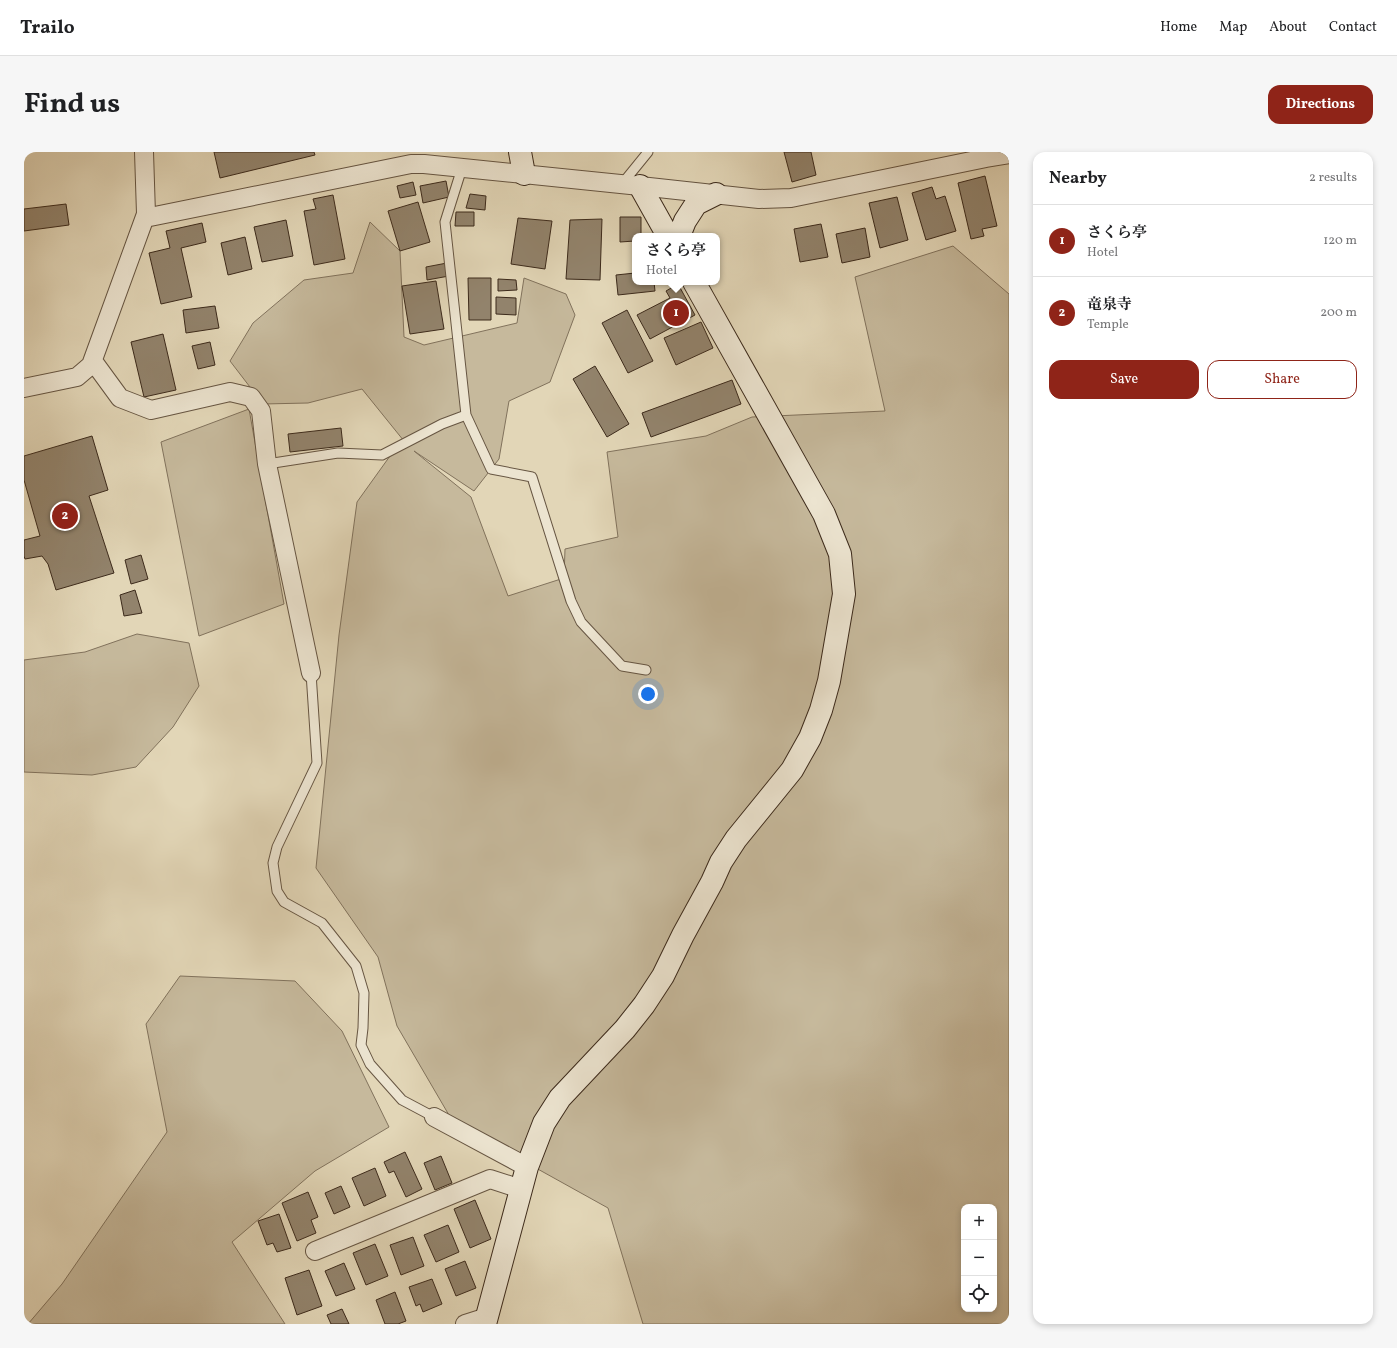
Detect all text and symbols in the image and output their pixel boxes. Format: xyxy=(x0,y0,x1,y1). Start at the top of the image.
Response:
text: Trailo xyxy=(20,15,75,41)
text: Home xyxy=(1160,18,1197,37)
text: Map xyxy=(1219,18,1247,37)
text: About xyxy=(1269,18,1307,37)
text: Contact xyxy=(1329,18,1377,37)
text: Find us xyxy=(24,85,120,124)
button: Directions xyxy=(1268,85,1373,124)
text: Nearby xyxy=(1049,167,1107,190)
text: 2 results xyxy=(1309,169,1357,187)
text: さくら亭 xyxy=(1087,223,1147,244)
text: 1 xyxy=(1059,232,1065,250)
text: 120 m xyxy=(1323,232,1357,250)
popup xyxy=(632,233,720,285)
text: さくら亭 xyxy=(646,241,706,262)
text: Hotel xyxy=(1087,244,1118,262)
text: Hotel xyxy=(646,262,677,280)
text: 竜泉寺 xyxy=(1087,295,1132,316)
pin: 1 xyxy=(663,298,689,328)
text: 2 xyxy=(1059,304,1065,322)
text: 200 m xyxy=(1320,304,1357,322)
text: Temple xyxy=(1087,316,1129,334)
button: Save xyxy=(1049,360,1199,399)
button: Share xyxy=(1207,360,1357,399)
pin: 2 xyxy=(52,501,78,531)
your location xyxy=(638,684,658,704)
map controls xyxy=(961,1204,997,1312)
button: + xyxy=(961,1204,997,1240)
button: − xyxy=(961,1240,997,1276)
button: locate xyxy=(961,1276,997,1312)

